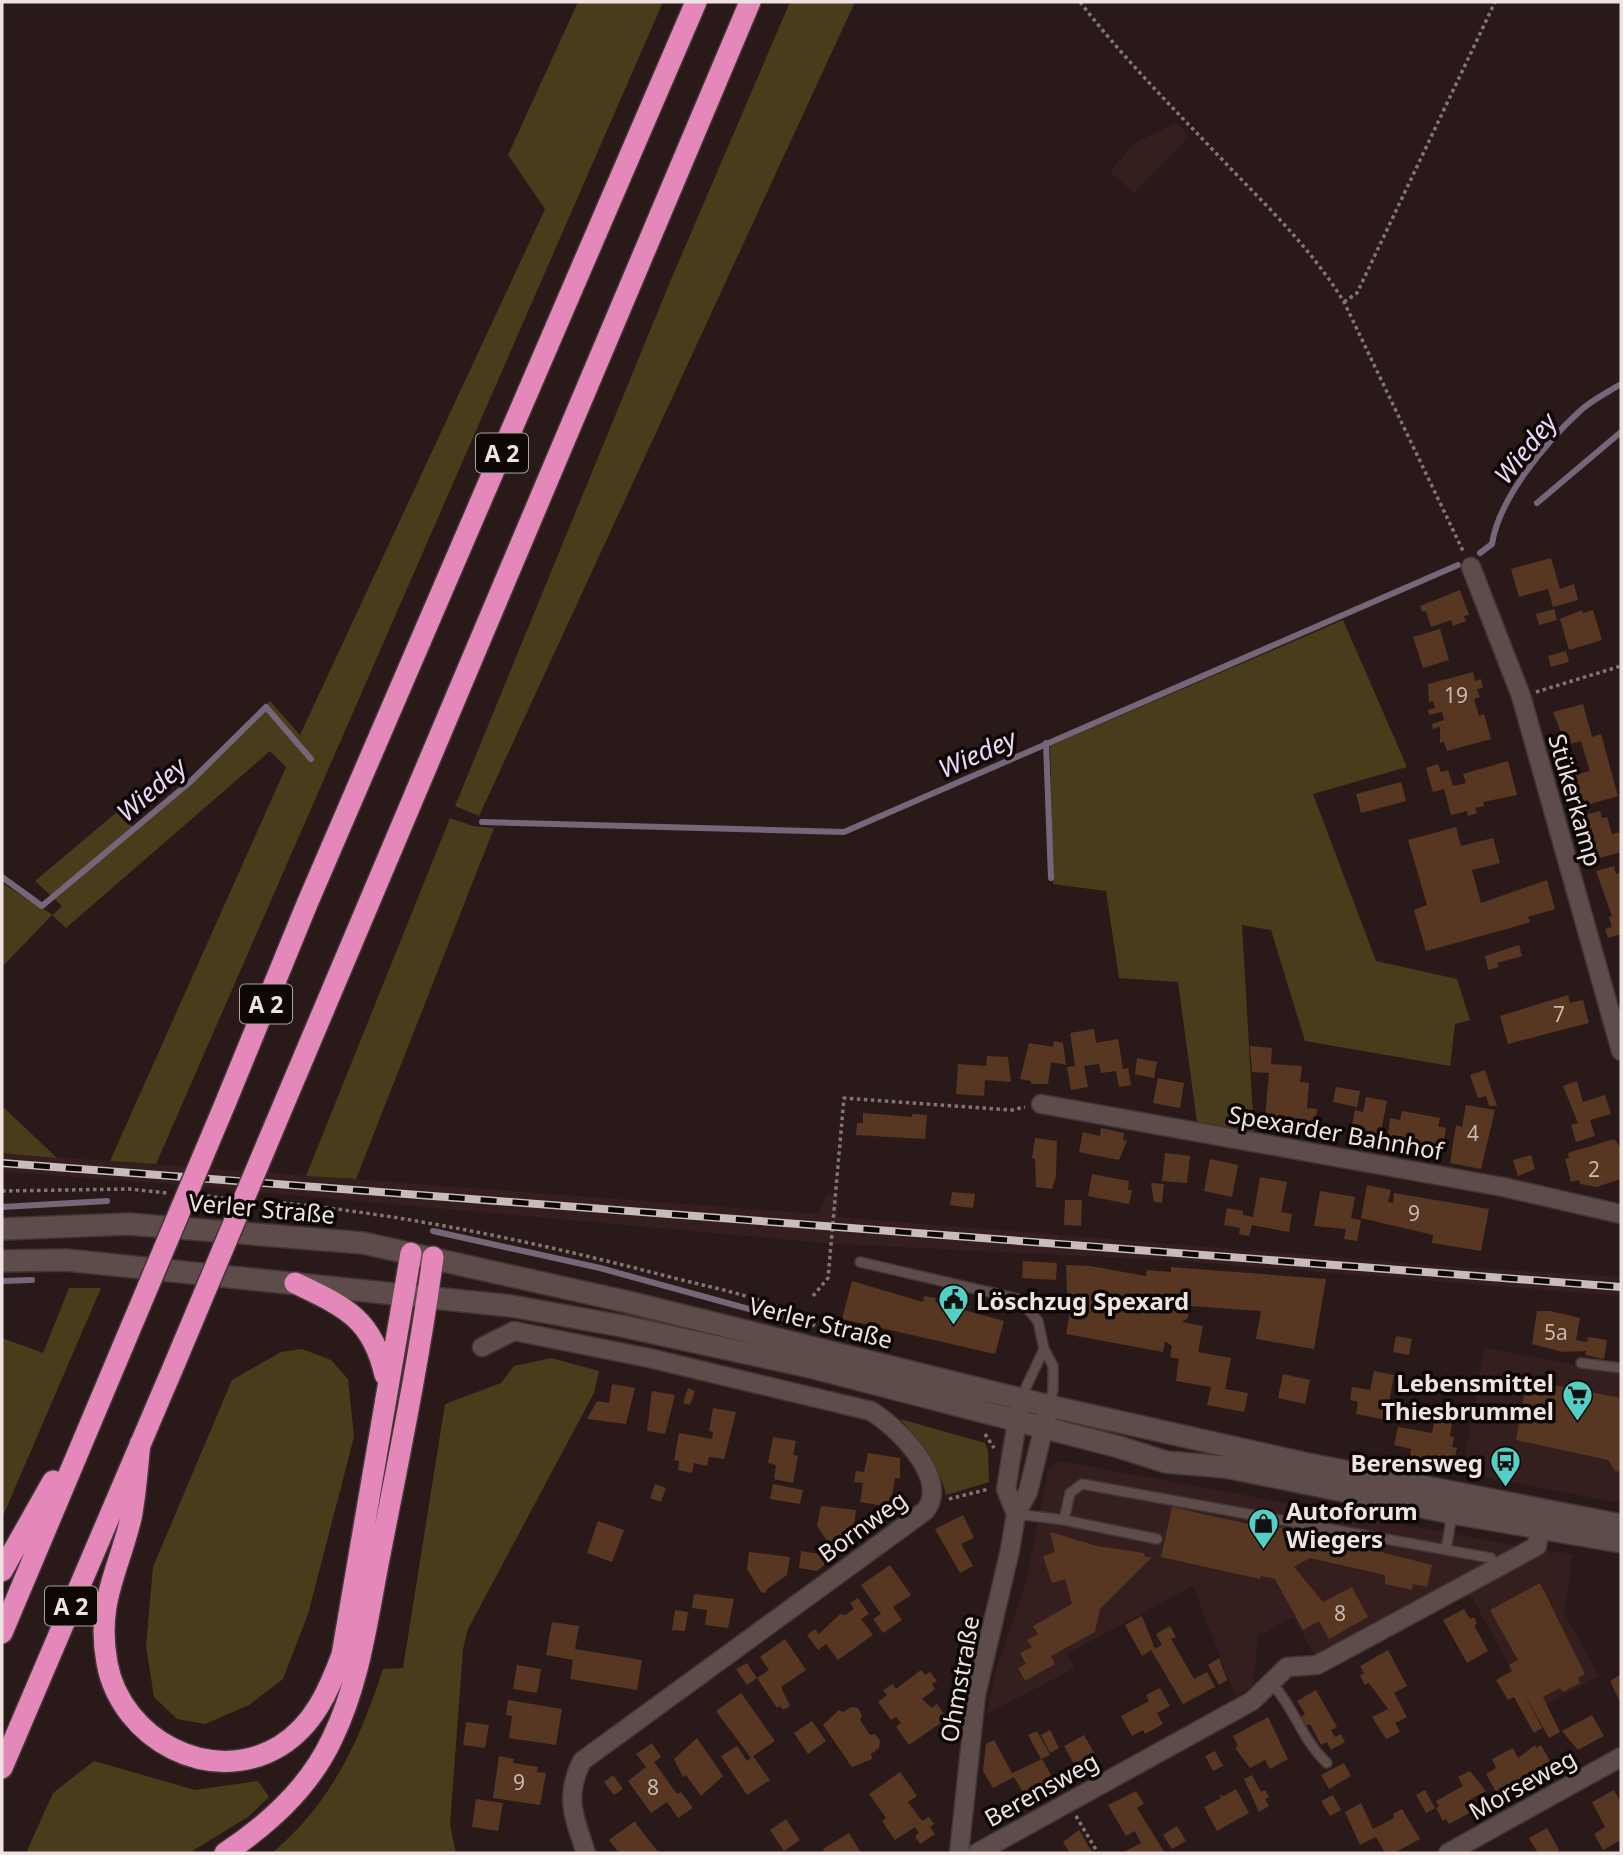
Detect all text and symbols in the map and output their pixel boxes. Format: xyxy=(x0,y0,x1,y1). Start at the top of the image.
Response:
water label: Wiedey xyxy=(1485,404,1566,491)
road number: A 2 xyxy=(476,433,528,472)
house number: 19 xyxy=(1444,681,1468,709)
water label: Wiedey xyxy=(932,719,1023,786)
street label: Stükerkamp xyxy=(1541,730,1611,870)
water label: Wiedey xyxy=(108,747,195,829)
road number: A 2 xyxy=(240,984,292,1023)
house number: 7 xyxy=(1553,1000,1565,1028)
street label: Spexarder Bahnhof xyxy=(1226,1097,1448,1167)
house number: 4 xyxy=(1467,1119,1479,1147)
house number: 2 xyxy=(1588,1155,1600,1183)
street label: Verler Straße xyxy=(188,1185,336,1231)
house number: 9 xyxy=(1408,1199,1420,1227)
public building icon: Löschzug Spexard xyxy=(936,1283,970,1327)
place label: Löschzug Spexard xyxy=(976,1284,1189,1317)
street label: Verler Straße xyxy=(746,1288,896,1356)
house number: 5a xyxy=(1544,1318,1568,1346)
place label: Lebensmittel Thiesbrummel xyxy=(1381,1366,1554,1427)
supermarket icon: Lebensmittel Thiesbrummel xyxy=(1560,1379,1594,1423)
bus stop icon: Berensweg xyxy=(1489,1445,1523,1489)
place label: Berensweg xyxy=(1350,1446,1483,1479)
street label: Bornweg xyxy=(811,1483,913,1569)
place label: Autoforum Wiegers xyxy=(1286,1494,1418,1555)
shop icon: Autoforum Wiegers xyxy=(1246,1507,1280,1551)
road number: A 2 xyxy=(45,1586,97,1625)
house number: 8 xyxy=(1334,1599,1346,1627)
street label: Ohmstraße xyxy=(932,1613,986,1745)
street label: Morseweg xyxy=(1462,1741,1582,1827)
street label: Berensweg xyxy=(978,1744,1104,1834)
house number: 9 xyxy=(513,1768,525,1796)
house number: 8 xyxy=(647,1773,659,1801)

